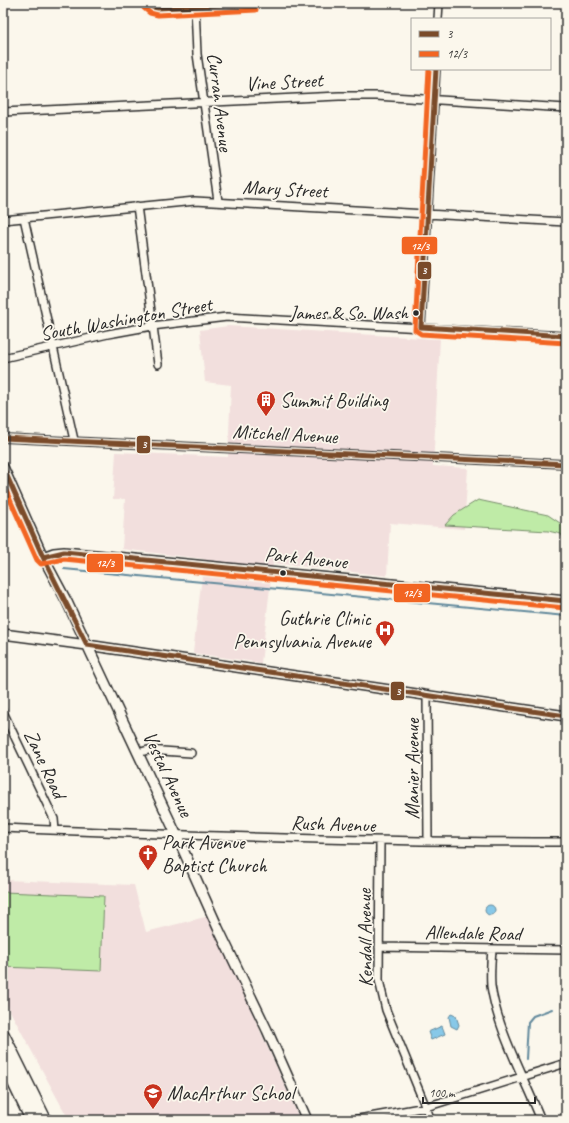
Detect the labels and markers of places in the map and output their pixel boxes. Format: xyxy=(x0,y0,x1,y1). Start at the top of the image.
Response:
place label: James & So. Wash xyxy=(289,301,409,325)
marker: James & So. Wash xyxy=(411,308,421,318)
place label: Summit Building xyxy=(280,388,389,413)
building icon: Summit Building xyxy=(255,389,277,417)
unlabelled marker xyxy=(278,568,288,578)
place label: Guthrie Clinic Pennsylvania Avenue xyxy=(233,606,372,654)
hospital icon: Guthrie Clinic Pennsylvania Avenue xyxy=(374,619,396,647)
place label: Park Avenue Baptist Church xyxy=(162,830,268,878)
church icon: Park Avenue Baptist Church xyxy=(137,843,159,871)
place label: MacArthur School xyxy=(167,1081,297,1106)
school or university icon: MacArthur School xyxy=(142,1082,164,1110)

